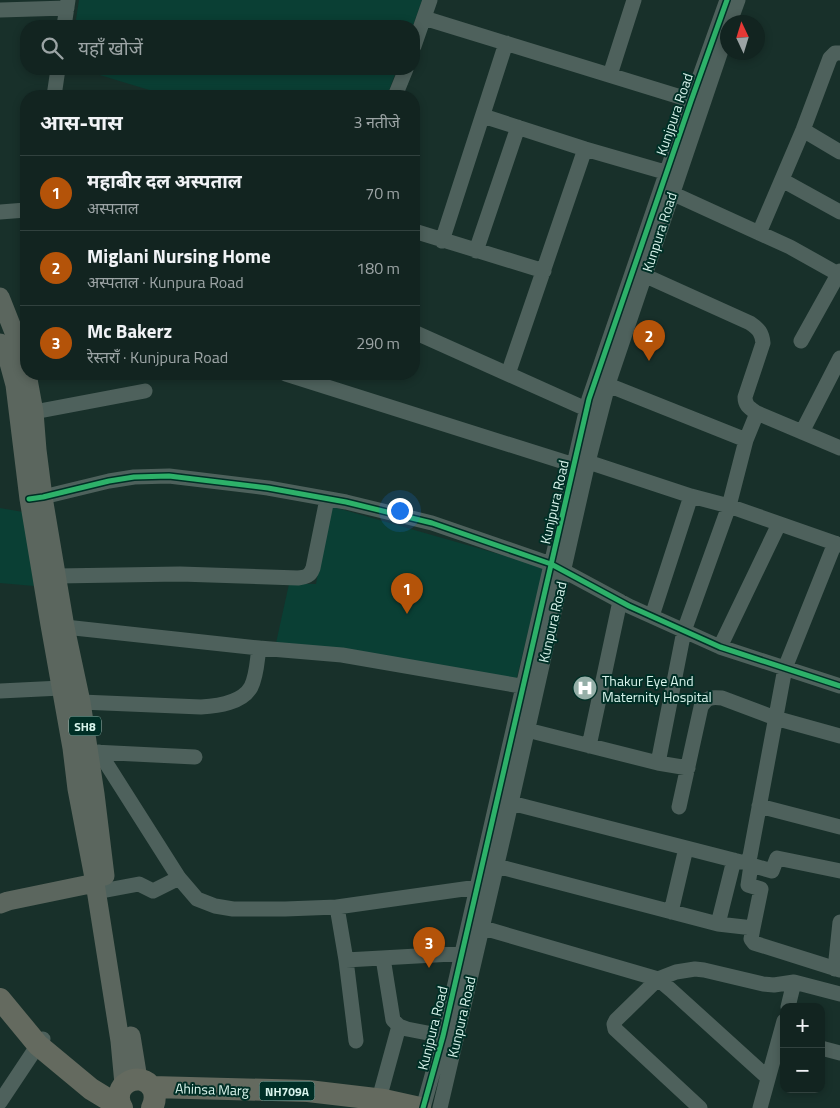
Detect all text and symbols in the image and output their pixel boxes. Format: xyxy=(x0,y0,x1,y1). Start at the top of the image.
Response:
north arrow xyxy=(720,15,765,60)
search box xyxy=(20,20,420,75)
text: यहाँ खोजें xyxy=(78,33,143,62)
icon: search xyxy=(38,34,66,62)
street label: Kunjpura Road xyxy=(650,70,698,158)
text: आस-पास xyxy=(40,106,123,138)
text: 3 नतीजे xyxy=(354,110,400,134)
text: महाबीर दल अस्पताल xyxy=(87,166,242,195)
text: 1 xyxy=(52,181,60,205)
text: 70 m xyxy=(365,181,400,205)
street label: Kunpura Road xyxy=(636,189,682,275)
text: अस्पताल xyxy=(87,196,139,220)
text: Miglani Nursing Home xyxy=(87,241,271,270)
text: 2 xyxy=(52,256,60,280)
text: 180 m xyxy=(356,256,400,280)
text: अस्पताल · Kunpura Road xyxy=(87,270,244,294)
text: Mc Bakerz xyxy=(87,316,172,345)
pin: 2 xyxy=(633,320,665,361)
text: 3 xyxy=(52,331,60,355)
text: 290 m xyxy=(356,331,400,355)
text: रेस्तराँ · Kunjpura Road xyxy=(87,345,228,369)
street label: Kunjpura Road xyxy=(534,458,574,546)
your location xyxy=(387,498,413,524)
pin: 1 xyxy=(391,573,423,614)
street label: Kunpura Road xyxy=(532,579,572,665)
place label: Thakur Eye And Maternity Hospital xyxy=(602,670,712,707)
hospital icon: Thakur Eye And Maternity Hospital xyxy=(572,675,598,701)
road number: SH8 xyxy=(69,716,101,736)
pin: 3 xyxy=(413,927,445,968)
street label: Kunpura Road xyxy=(441,974,481,1060)
street label: Kunjpura Road xyxy=(411,984,453,1072)
map controls xyxy=(780,1003,825,1093)
button: + xyxy=(780,1003,825,1048)
button: − xyxy=(780,1048,825,1093)
street label: Ahinsa Marg xyxy=(175,1077,249,1101)
road number: NH709A xyxy=(260,1082,314,1100)

